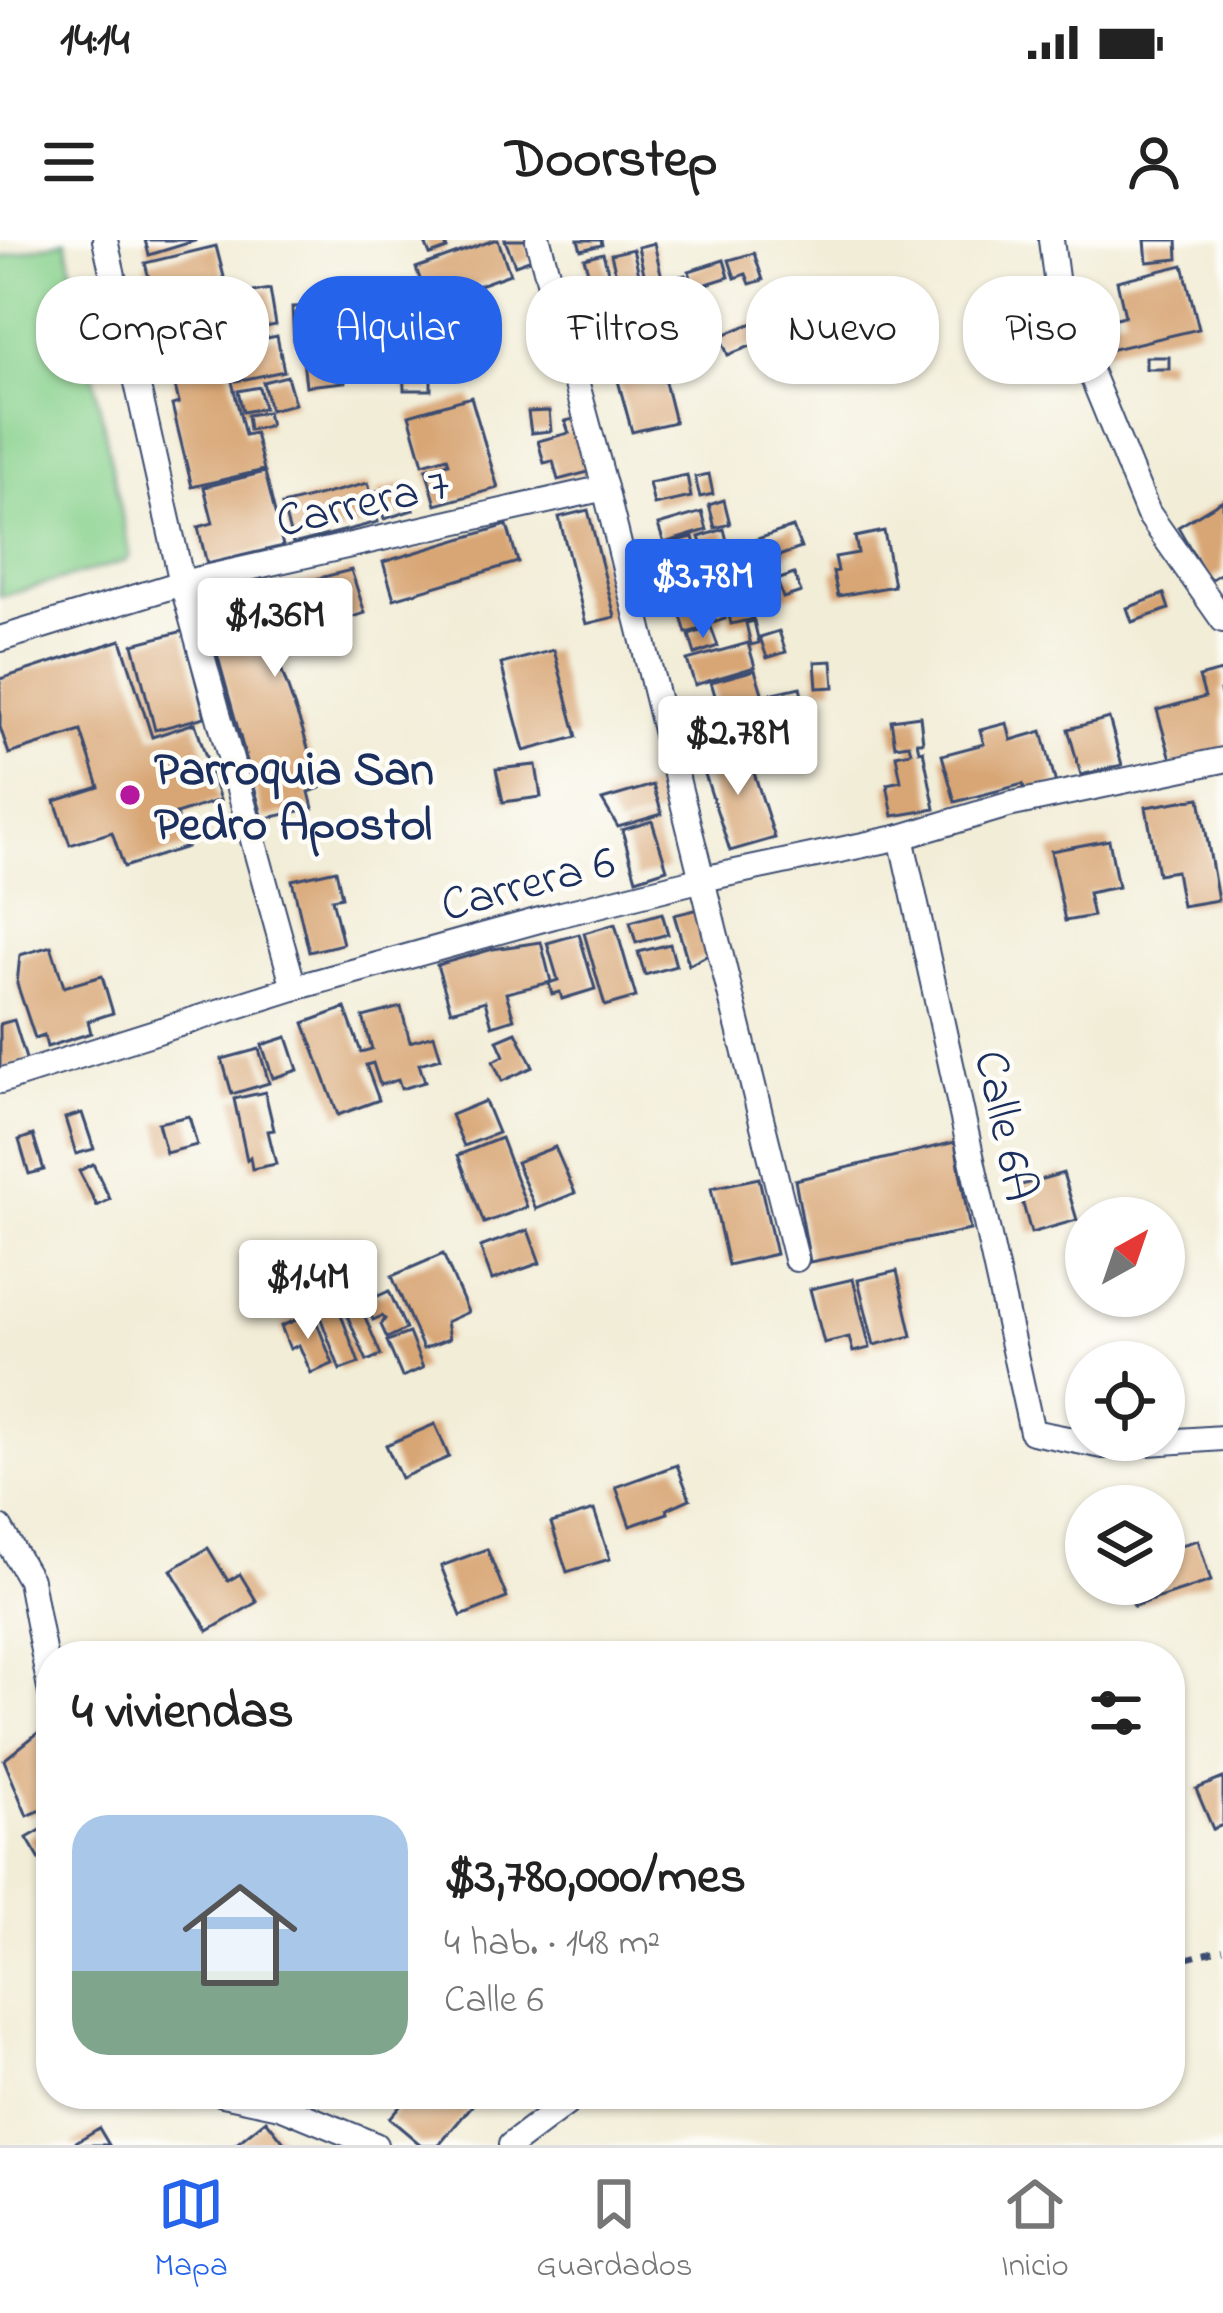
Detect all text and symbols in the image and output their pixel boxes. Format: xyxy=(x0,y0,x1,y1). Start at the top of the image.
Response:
text: 14:14 xyxy=(60,9,130,75)
text: Doorstep xyxy=(506,123,717,201)
icon: menu xyxy=(36,129,102,195)
icon: person xyxy=(1121,129,1187,195)
chip: Comprar xyxy=(36,276,269,384)
chip: Alquilar xyxy=(293,276,502,384)
chip: Filtros xyxy=(526,276,722,384)
chip: Nuevo xyxy=(746,276,939,384)
chip: Piso xyxy=(963,276,1120,384)
street label: Carrera 7 xyxy=(269,451,457,559)
pin: $3.78M xyxy=(605,539,801,641)
text: $3.78M xyxy=(652,549,754,606)
pin: $1.36M xyxy=(177,578,373,680)
text: $1.36M xyxy=(225,588,325,645)
pin: $2.78M xyxy=(640,696,836,798)
text: $2.78M xyxy=(685,706,791,763)
place label: Parroquia San Pedro Apostol xyxy=(154,737,434,862)
marker: Parroquia San Pedro Apostol xyxy=(117,782,143,808)
street label: Carrera 6 xyxy=(434,829,623,943)
street label: Calle 6A xyxy=(953,1044,1053,1208)
north arrow xyxy=(1065,1197,1185,1317)
map controls xyxy=(1065,1197,1185,1605)
pin: $1.4M xyxy=(224,1240,392,1342)
text: $1.4M xyxy=(266,1250,350,1307)
button: locate xyxy=(1065,1341,1185,1461)
button: layers xyxy=(1065,1485,1185,1605)
text: 4 viviendas xyxy=(72,1676,294,1751)
icon: filters xyxy=(1083,1680,1149,1746)
text: $3,780,000/mes xyxy=(444,1841,746,1916)
icon: home xyxy=(168,1863,312,2007)
text: 4 hab. · 148 m² xyxy=(444,1916,660,1973)
text: Calle 6 xyxy=(444,1973,544,2030)
tab: Mapa xyxy=(154,2171,228,2291)
tab: Guardados xyxy=(536,2171,693,2291)
tab: Inicio xyxy=(1001,2171,1069,2291)

